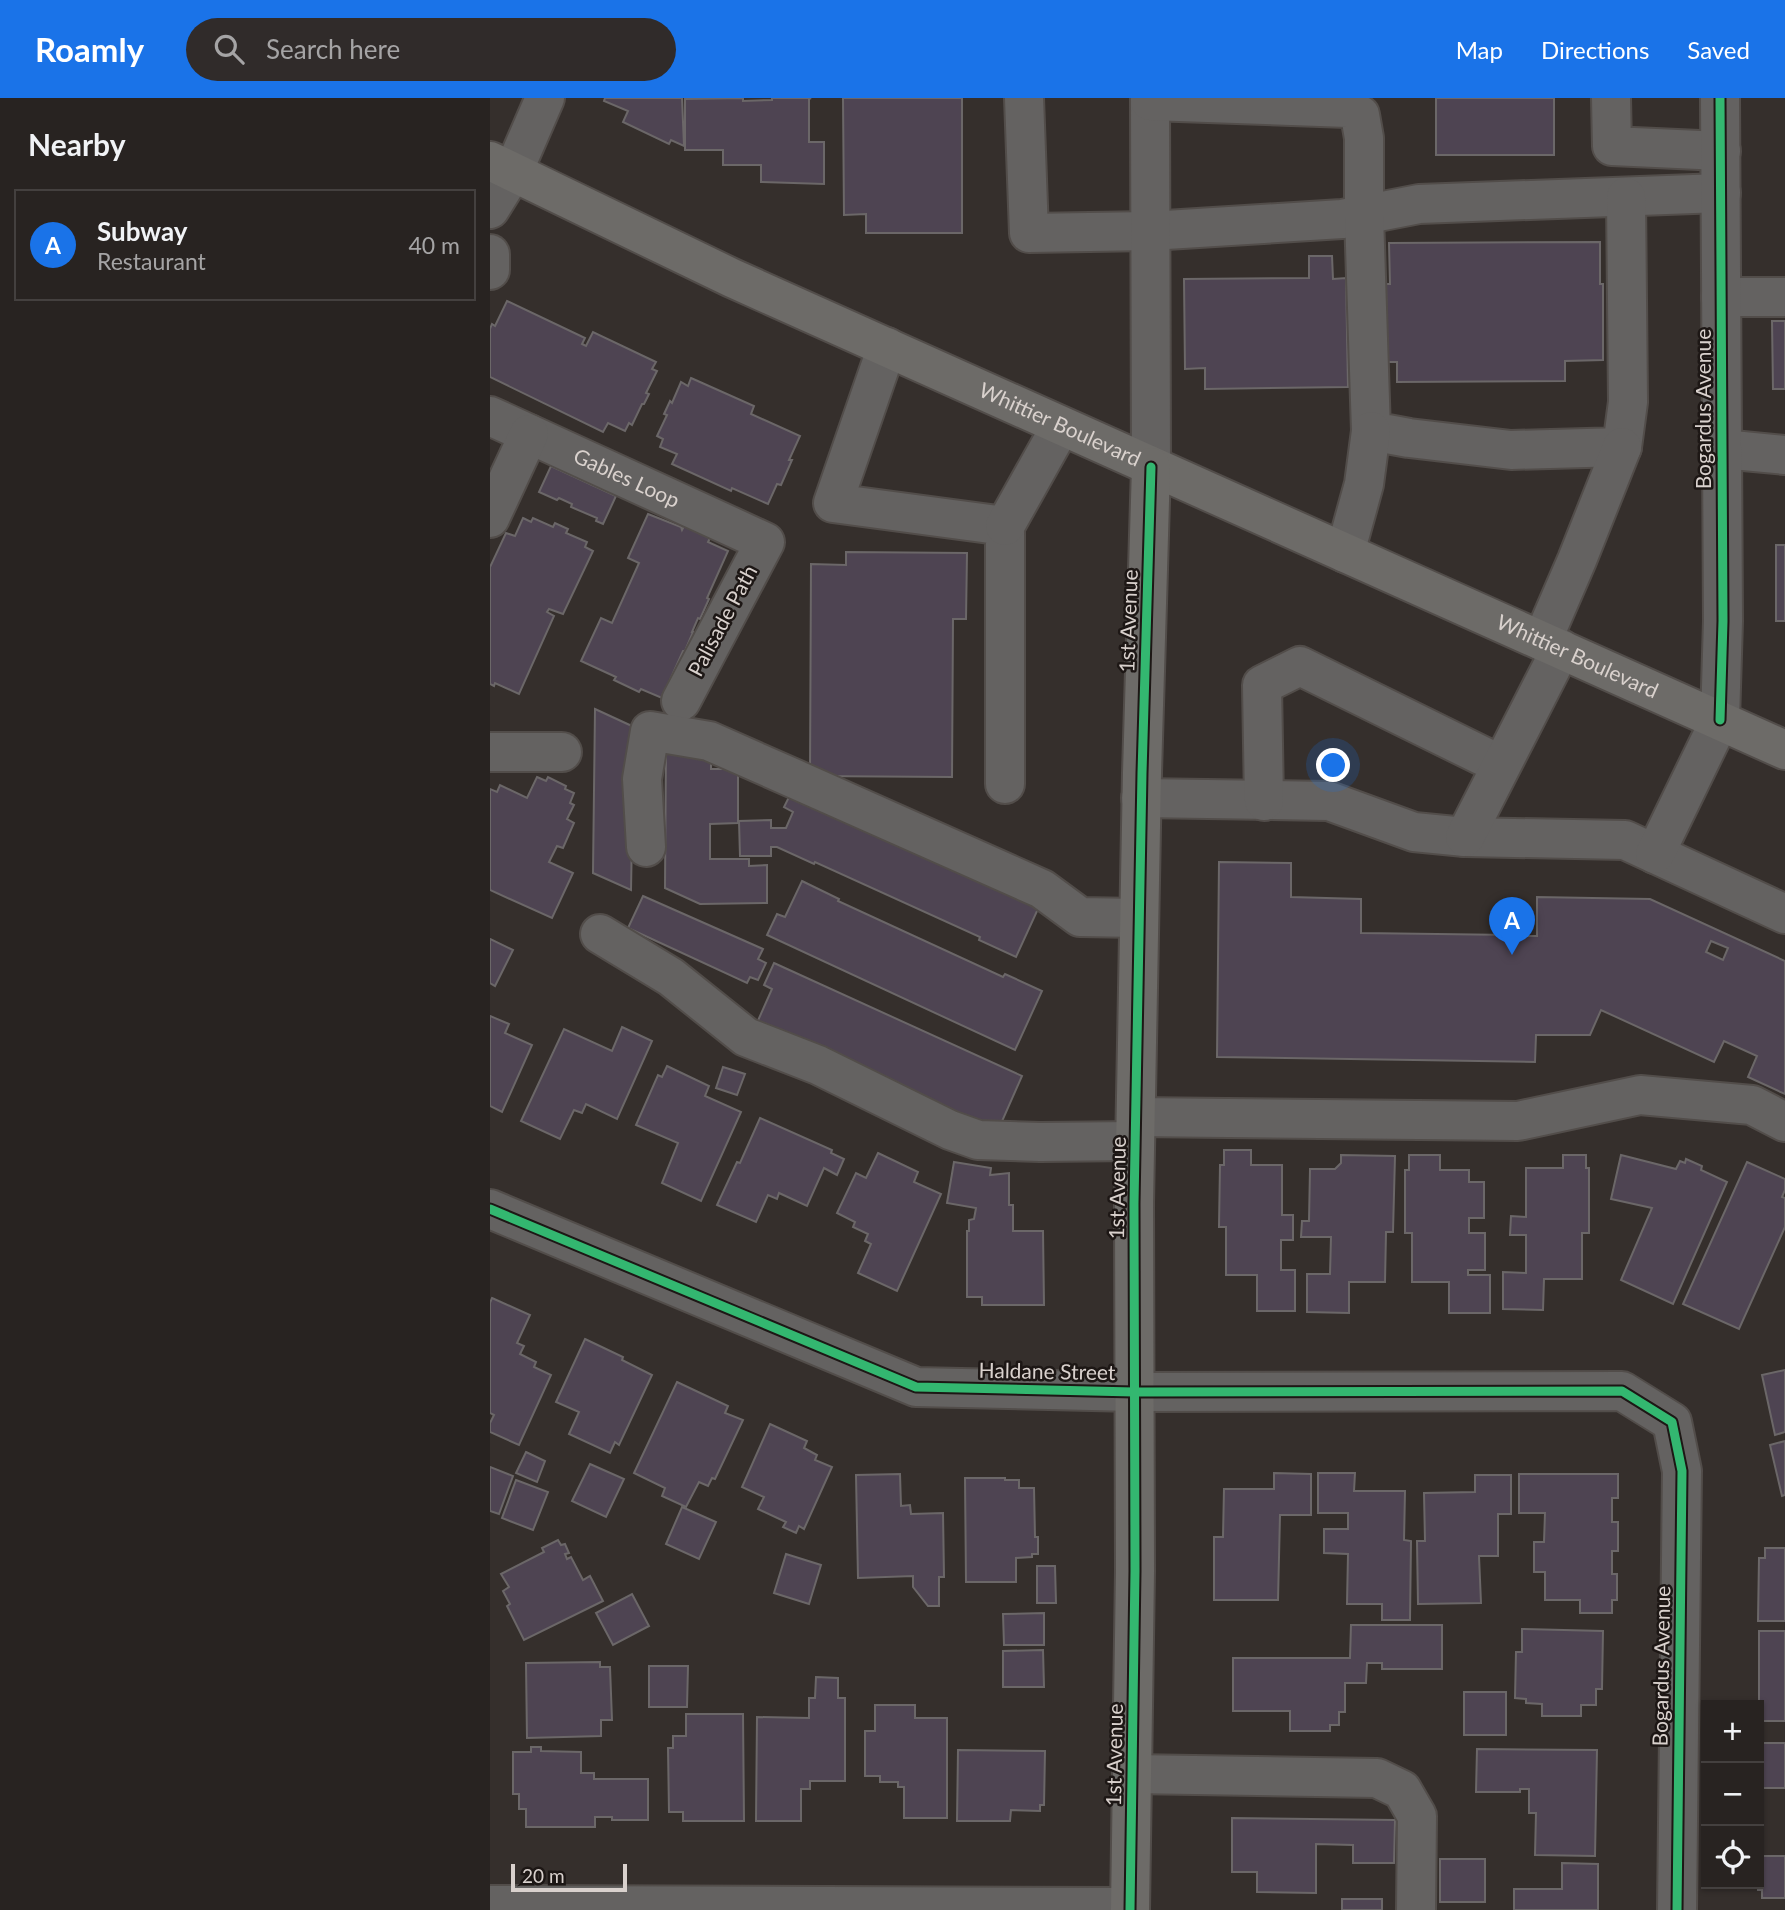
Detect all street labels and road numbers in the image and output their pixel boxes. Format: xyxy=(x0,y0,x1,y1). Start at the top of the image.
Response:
street label: Bogardus Avenue xyxy=(1690,329,1715,489)
street label: Whittier Boulevard xyxy=(976,376,1145,471)
street label: Gables Loop xyxy=(570,442,684,512)
street label: Palisade Path xyxy=(682,560,761,680)
street label: 1st Avenue xyxy=(1113,569,1142,673)
street label: Whittier Boulevard xyxy=(1493,608,1663,703)
street label: 1st Avenue xyxy=(1103,1136,1130,1240)
street label: Haldane Street xyxy=(978,1357,1116,1384)
street label: Bogardus Avenue xyxy=(1647,1585,1674,1746)
street label: 1st Avenue xyxy=(1100,1703,1127,1807)

